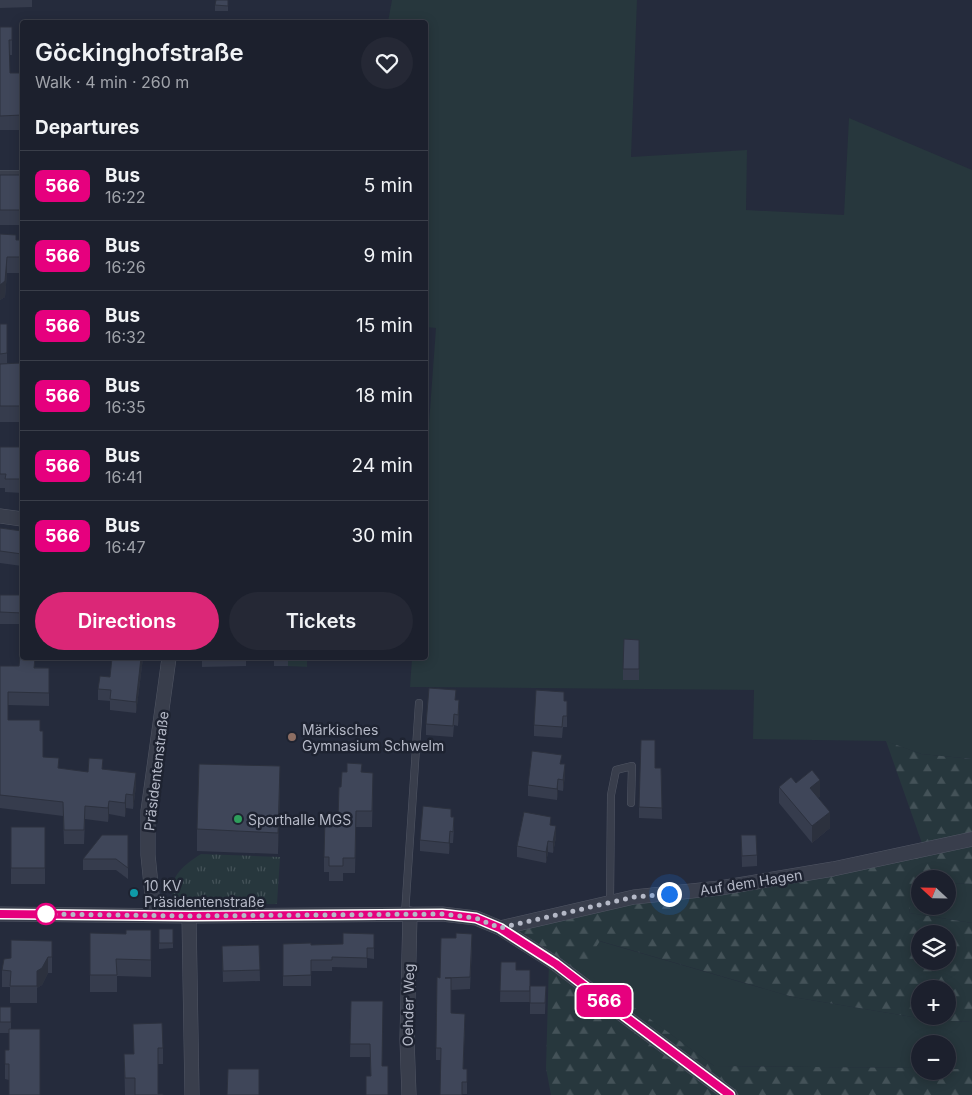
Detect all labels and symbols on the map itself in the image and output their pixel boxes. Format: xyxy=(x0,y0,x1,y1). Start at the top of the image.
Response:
street label: Präsidentenstraße xyxy=(140,710,172,832)
place label: Märkisches Gymnasium Schwelm xyxy=(302,721,444,754)
marker: Märkisches Gymnasium Schwelm xyxy=(286,731,298,743)
place label: Sporthalle MGS xyxy=(248,811,351,828)
marker: Sporthalle MGS xyxy=(232,813,244,825)
street label: Auf dem Hagen xyxy=(699,866,803,898)
north arrow xyxy=(911,870,956,915)
place label: 10 KV Präsidentenstraße xyxy=(144,877,265,910)
your location xyxy=(657,882,682,907)
marker: 10 KV Präsidentenstraße xyxy=(128,887,140,899)
unlabelled marker xyxy=(35,903,57,925)
street label: Oehder Weg xyxy=(399,963,417,1047)
line badge: 566 xyxy=(575,985,633,1017)

